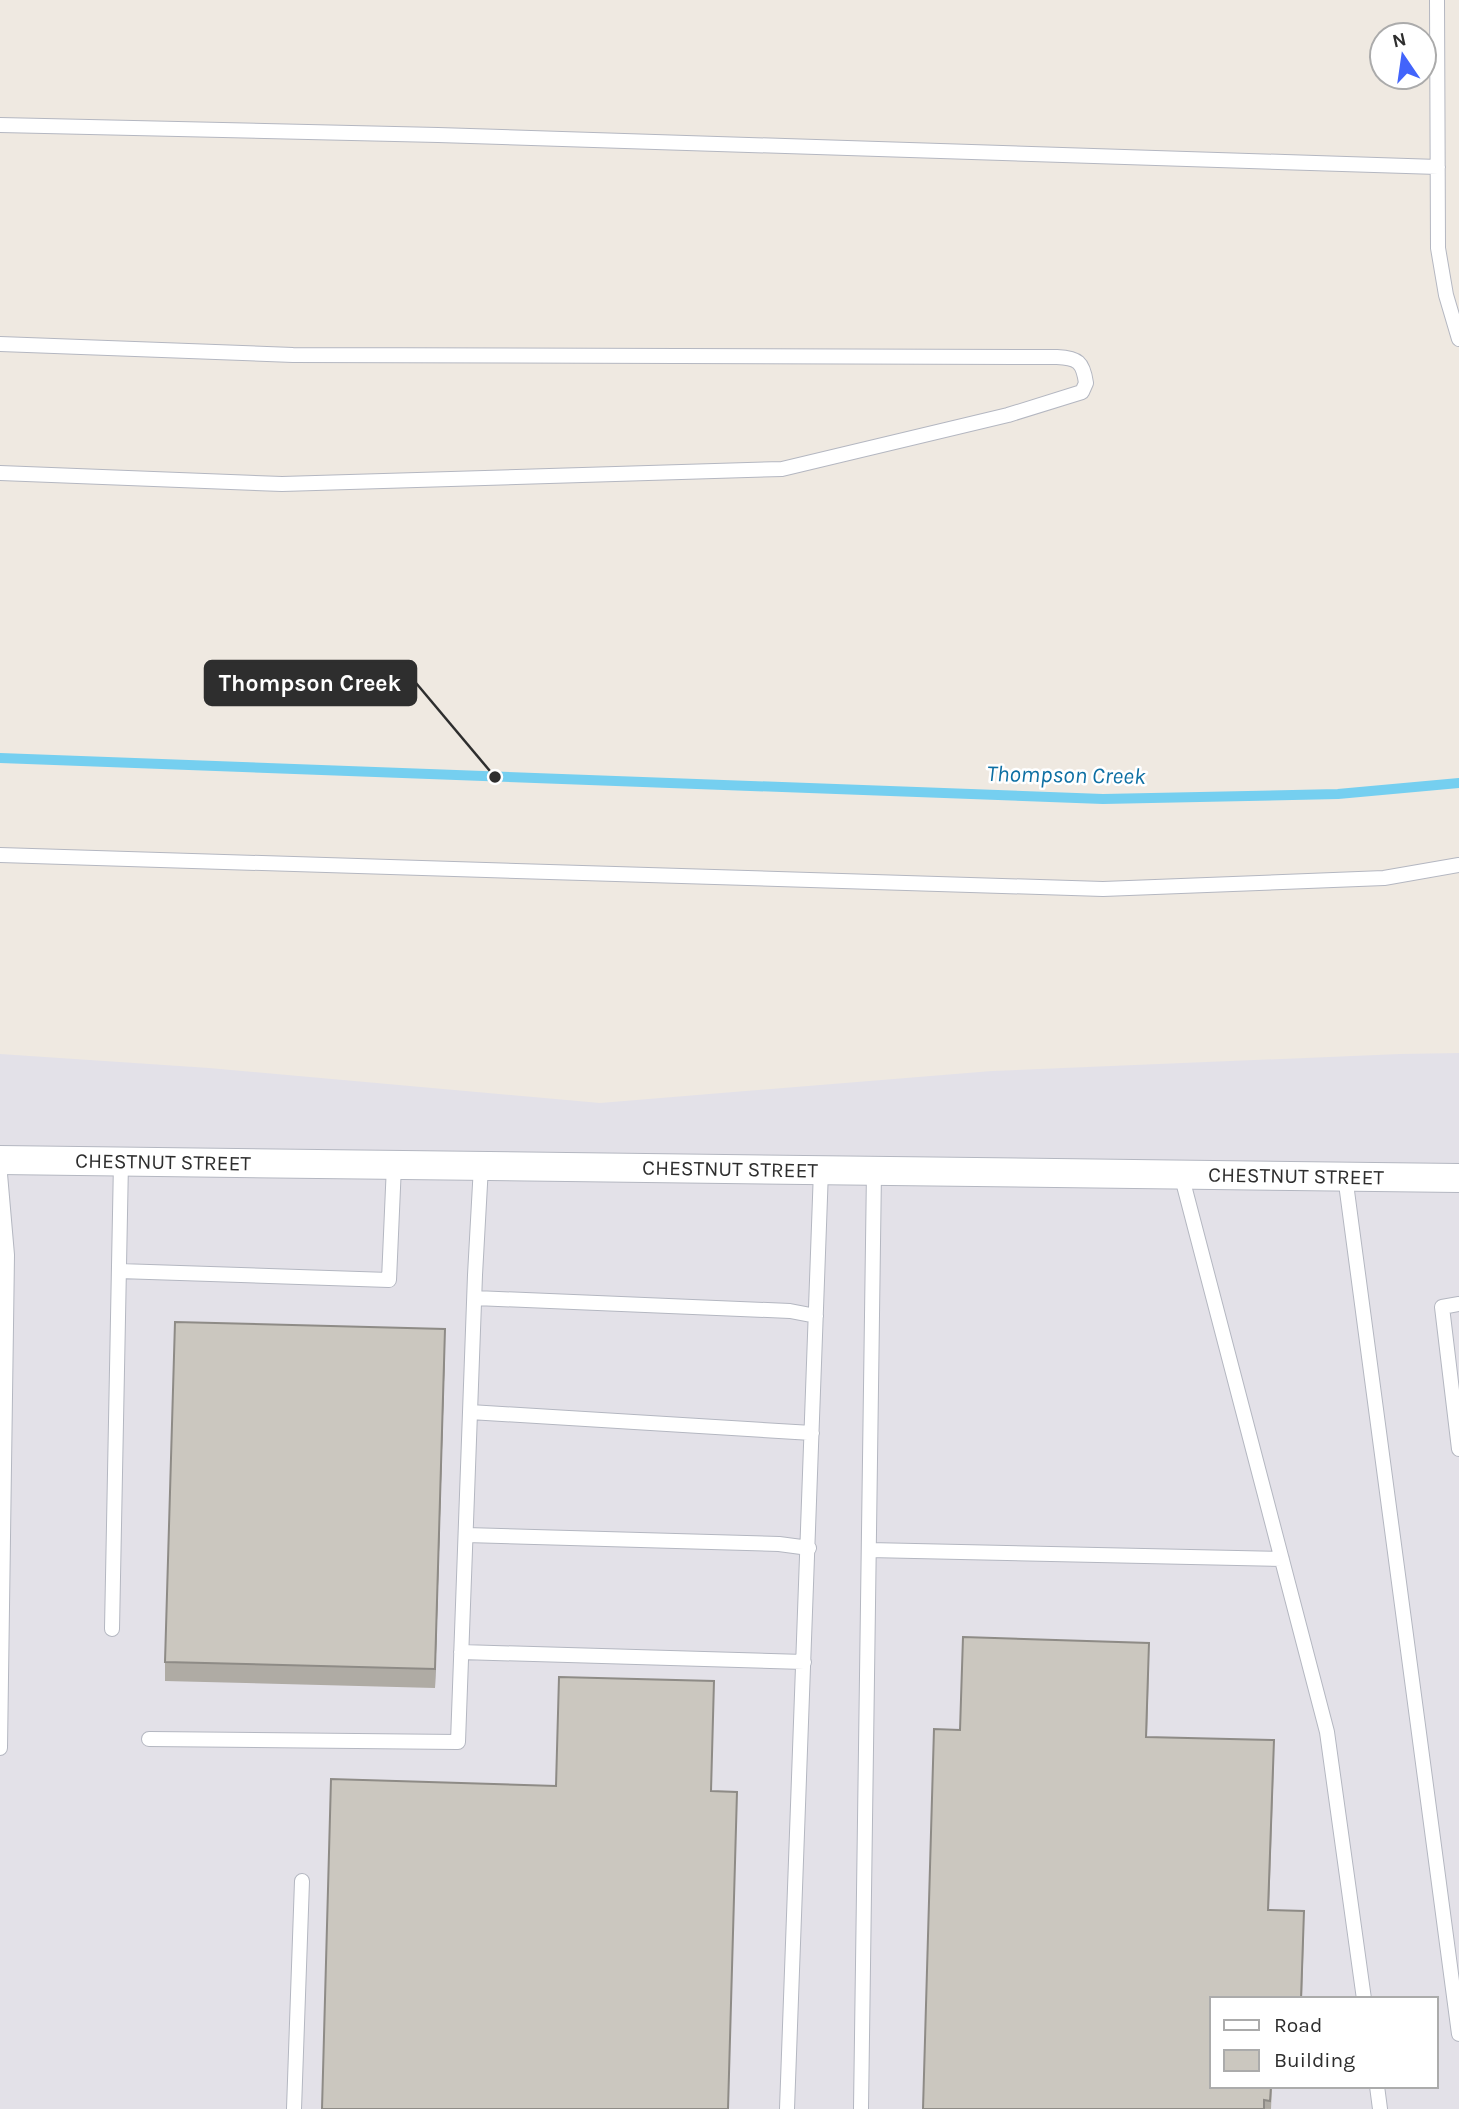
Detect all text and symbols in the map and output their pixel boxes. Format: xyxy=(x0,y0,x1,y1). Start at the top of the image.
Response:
north arrow xyxy=(1368,21,1438,91)
text: N xyxy=(1390,28,1409,53)
callout: Thompson Creek xyxy=(205,661,416,705)
text: Thompson Creek xyxy=(219,670,402,697)
water label: Thompson Creek xyxy=(986,760,1146,790)
street label: CHESTNUT STREET xyxy=(75,1148,252,1176)
street label: CHESTNUT STREET xyxy=(642,1155,819,1183)
street label: CHESTNUT STREET xyxy=(1208,1162,1385,1190)
legend xyxy=(1210,1997,1438,2088)
text: Road xyxy=(1274,2013,1322,2037)
text: Building xyxy=(1274,2048,1355,2072)

